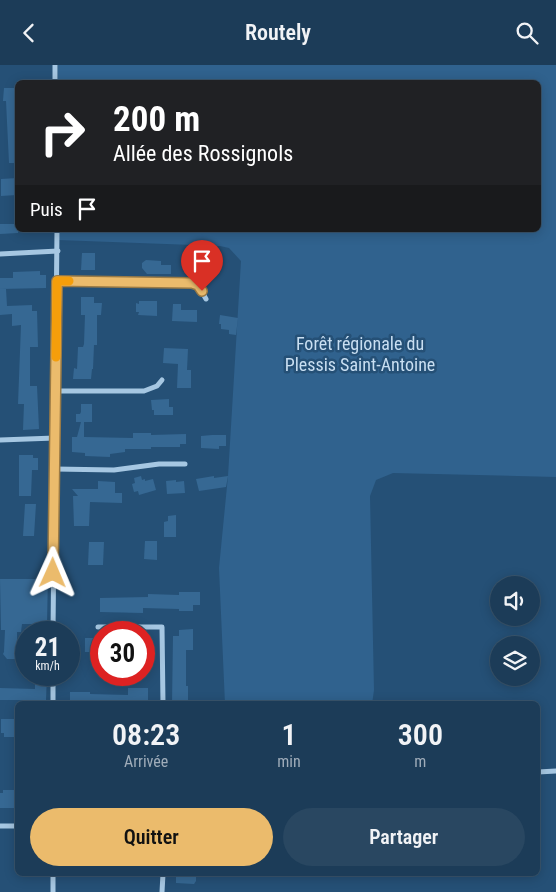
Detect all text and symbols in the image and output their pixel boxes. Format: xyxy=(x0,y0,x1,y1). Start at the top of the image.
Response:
icon: back xyxy=(15,19,43,47)
icon: search xyxy=(513,19,541,47)
text: Routely xyxy=(245,20,311,45)
text: 200 m xyxy=(113,99,200,140)
icon: right xyxy=(30,100,95,165)
text: Allée des Rossignols xyxy=(113,141,293,166)
icon: arrive xyxy=(73,195,101,223)
text: Puis xyxy=(30,198,63,221)
pin xyxy=(181,240,223,291)
icon: arrive xyxy=(188,247,216,275)
park label: Forêt régionale du Plessis Saint-Antoine xyxy=(285,333,435,375)
position arrow xyxy=(26,546,78,598)
map controls xyxy=(490,576,540,686)
button: sound xyxy=(490,576,540,626)
speed limit sign: 30 xyxy=(90,621,155,686)
text: 21 xyxy=(35,633,60,662)
button: layers xyxy=(490,636,540,686)
text: km/h xyxy=(35,659,60,673)
text: 08:23 xyxy=(112,717,180,752)
text: 1 xyxy=(281,717,297,752)
text: 300 xyxy=(398,717,443,752)
text: Arrivée xyxy=(124,752,168,771)
text: min xyxy=(277,752,301,771)
text: m xyxy=(414,752,426,771)
button: Quitter xyxy=(30,808,273,866)
button: Partager xyxy=(283,808,525,866)

